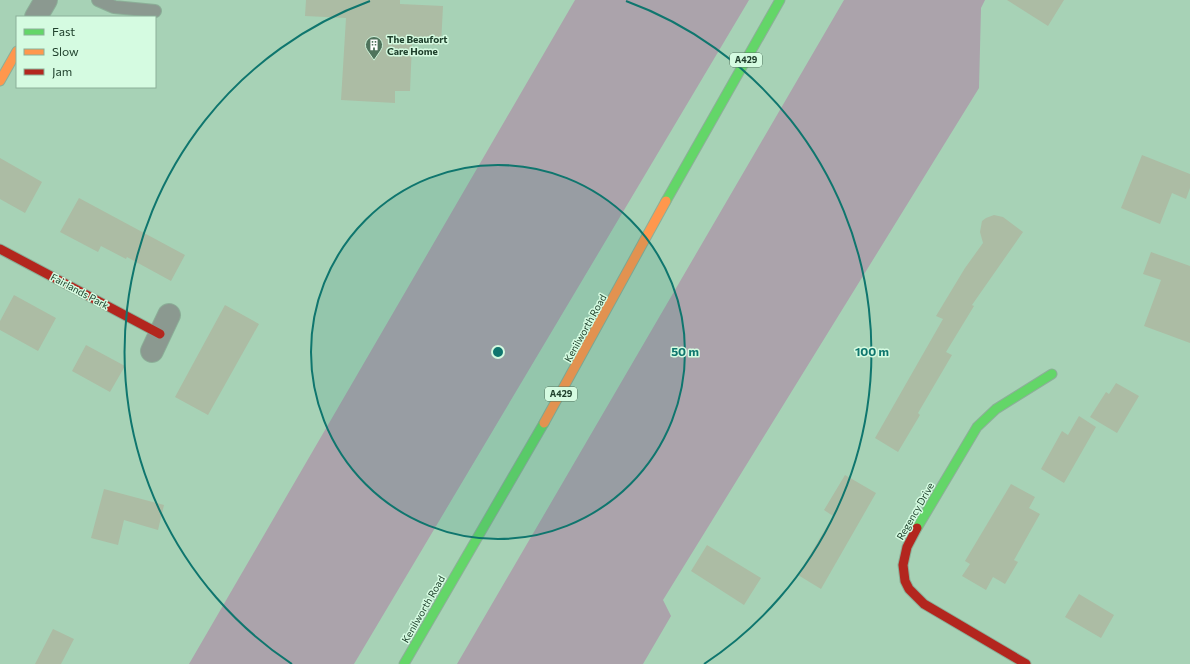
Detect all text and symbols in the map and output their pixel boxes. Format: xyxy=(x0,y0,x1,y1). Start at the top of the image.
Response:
legend xyxy=(16,16,156,88)
text: Fast xyxy=(52,24,75,38)
place label: The Beaufort Care Home xyxy=(387,33,448,57)
building icon: The Beaufort Care Home xyxy=(364,35,384,60)
text: Slow xyxy=(52,44,79,58)
road number: A429 xyxy=(730,53,762,67)
text: Jam xyxy=(52,64,72,79)
street label: Fairlands Park xyxy=(49,271,112,312)
street label: Kenilworth Road xyxy=(561,292,609,364)
text: 50 m xyxy=(671,344,699,358)
text: 100 m xyxy=(855,344,889,358)
centre of rings xyxy=(491,345,505,359)
road number: A429 xyxy=(545,387,577,401)
street label: Regency Drive xyxy=(894,480,936,542)
street label: Kenilworth Road xyxy=(399,573,447,645)

